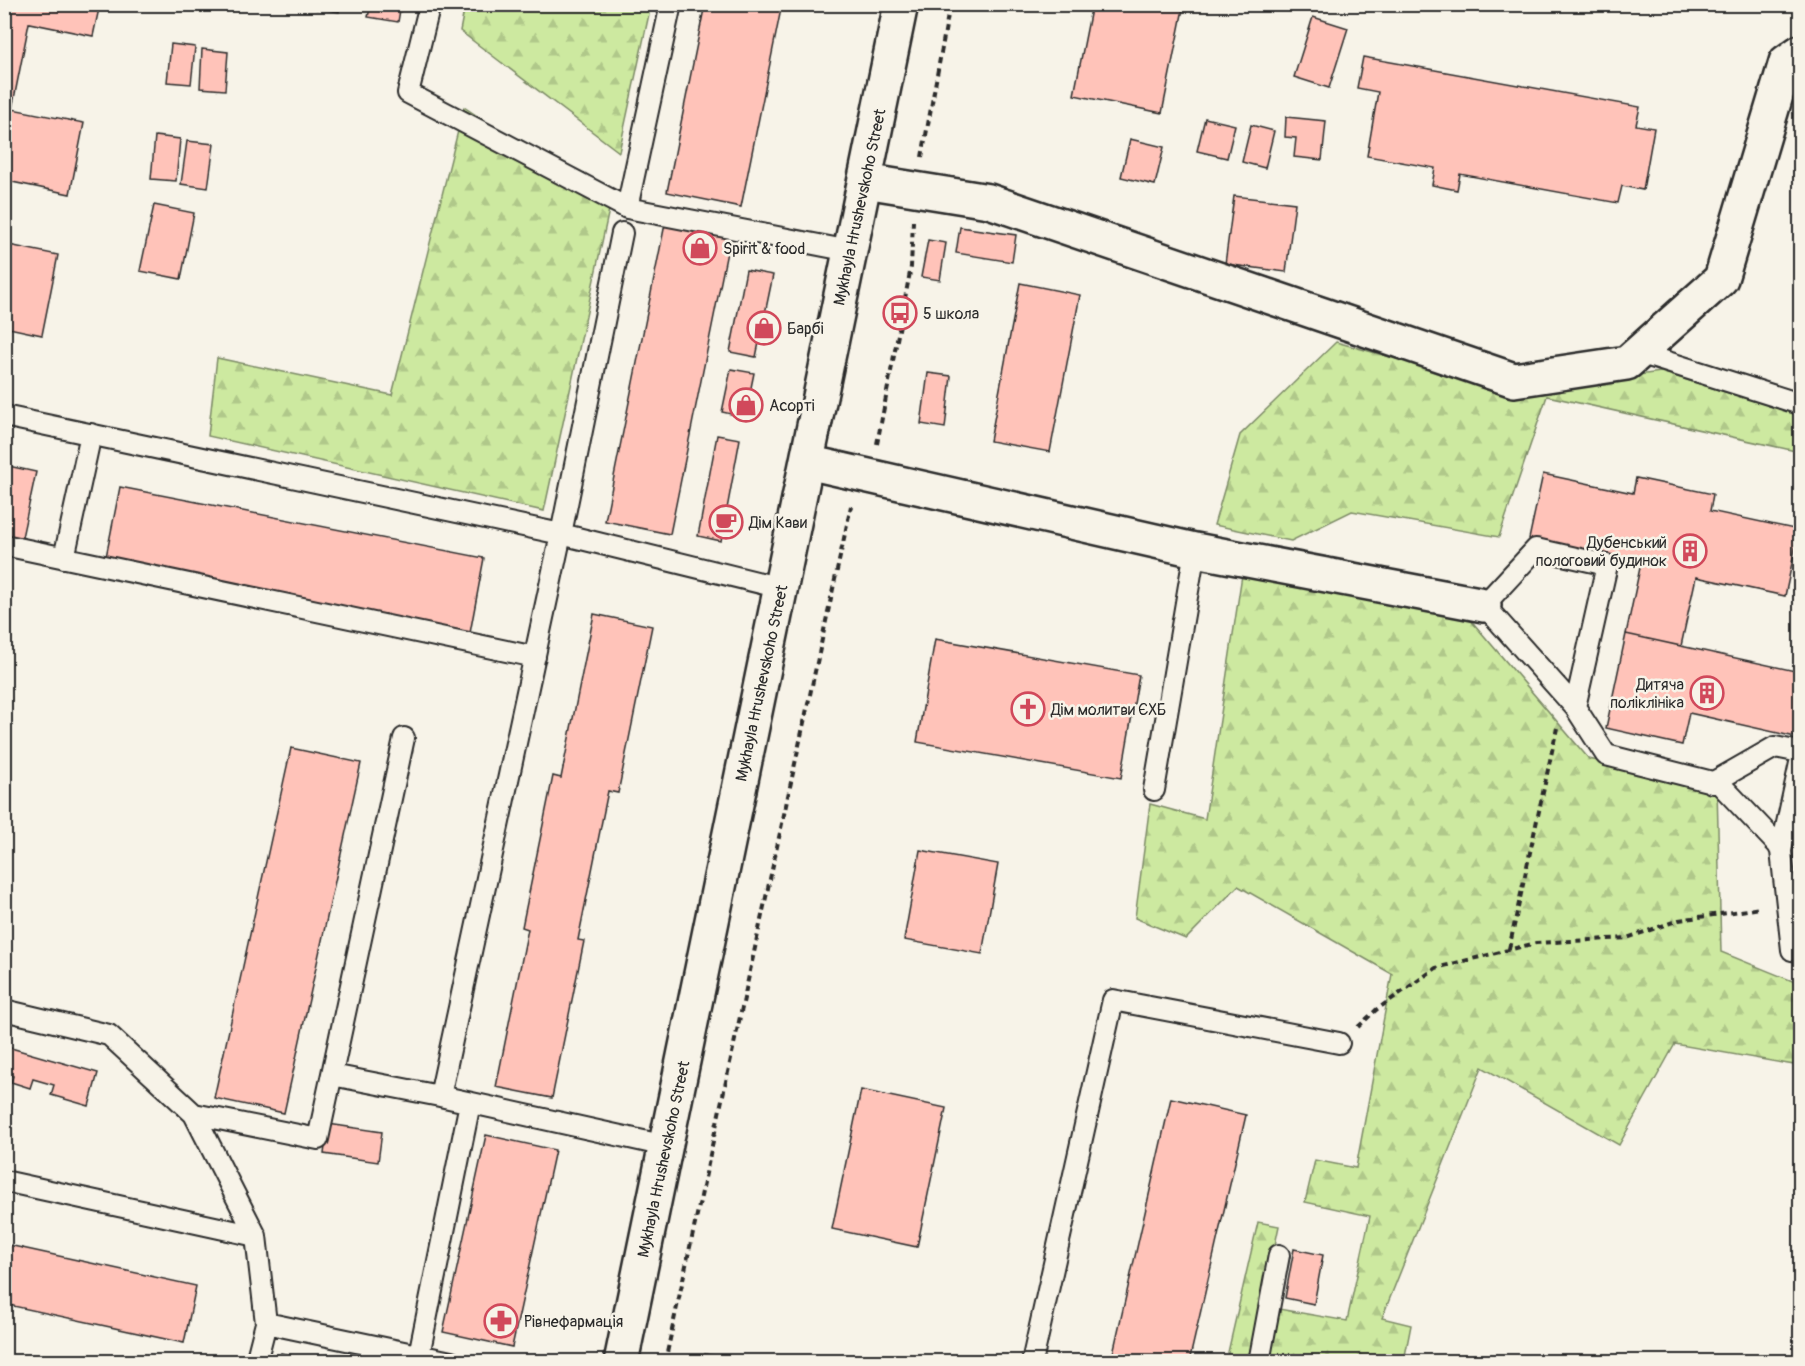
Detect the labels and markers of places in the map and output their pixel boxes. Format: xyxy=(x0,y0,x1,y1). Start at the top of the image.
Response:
shop icon: Spirit & food xyxy=(682,230,718,266)
place label: Spirit & food xyxy=(723,239,805,259)
bus stop icon: 5 школа xyxy=(882,295,918,331)
place label: 5 школа xyxy=(923,304,979,324)
shop icon: Барбі xyxy=(746,310,782,346)
place label: Барбі xyxy=(787,319,824,339)
shop icon: Асорті xyxy=(728,387,764,423)
place label: Асорті xyxy=(769,396,815,416)
cafe icon: Дім Кави xyxy=(708,504,744,540)
place label: Дім Кави xyxy=(748,513,807,533)
place label: Дубенський пологовий будинок xyxy=(1535,533,1667,571)
building icon: Дубенський пологовий будинок xyxy=(1672,533,1708,569)
place label: Дитяча поліклініка xyxy=(1610,675,1684,713)
building icon: Дитяча поліклініка xyxy=(1689,675,1725,711)
church icon: Дім молитви ЄХБ xyxy=(1010,691,1046,727)
place label: Дім молитви ЄХБ xyxy=(1050,700,1166,720)
pharmacy icon: Рівнефармація xyxy=(483,1303,519,1339)
place label: Рівнефармація xyxy=(524,1312,623,1332)

